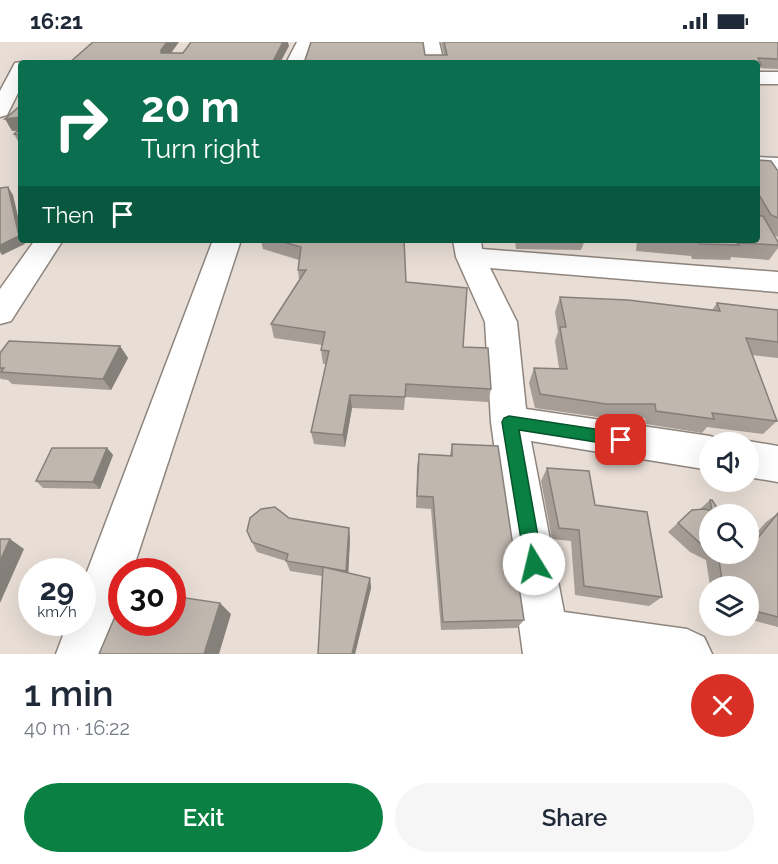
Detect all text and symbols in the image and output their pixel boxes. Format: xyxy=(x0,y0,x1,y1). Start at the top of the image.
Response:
text: 16:21 xyxy=(30,8,83,34)
text: 20 m xyxy=(141,83,240,132)
icon: right xyxy=(42,84,120,162)
text: Turn right xyxy=(141,133,260,164)
icon: arrive xyxy=(106,198,139,231)
text: Then xyxy=(42,202,94,228)
pin xyxy=(595,414,646,465)
icon: arrive xyxy=(604,423,637,456)
map controls xyxy=(699,432,759,636)
button: sound xyxy=(699,432,759,492)
button: search xyxy=(699,504,759,564)
position arrow xyxy=(502,532,566,596)
speed limit sign: 30 xyxy=(108,558,186,636)
text: 29 xyxy=(40,572,74,607)
button: layers xyxy=(699,576,759,636)
text: km/h xyxy=(37,603,77,621)
text: 1 min xyxy=(24,672,113,714)
button: close xyxy=(691,674,754,737)
text: 40 m · 16:22 xyxy=(24,716,130,740)
button: Exit xyxy=(24,783,383,852)
button: Share xyxy=(395,783,754,852)

